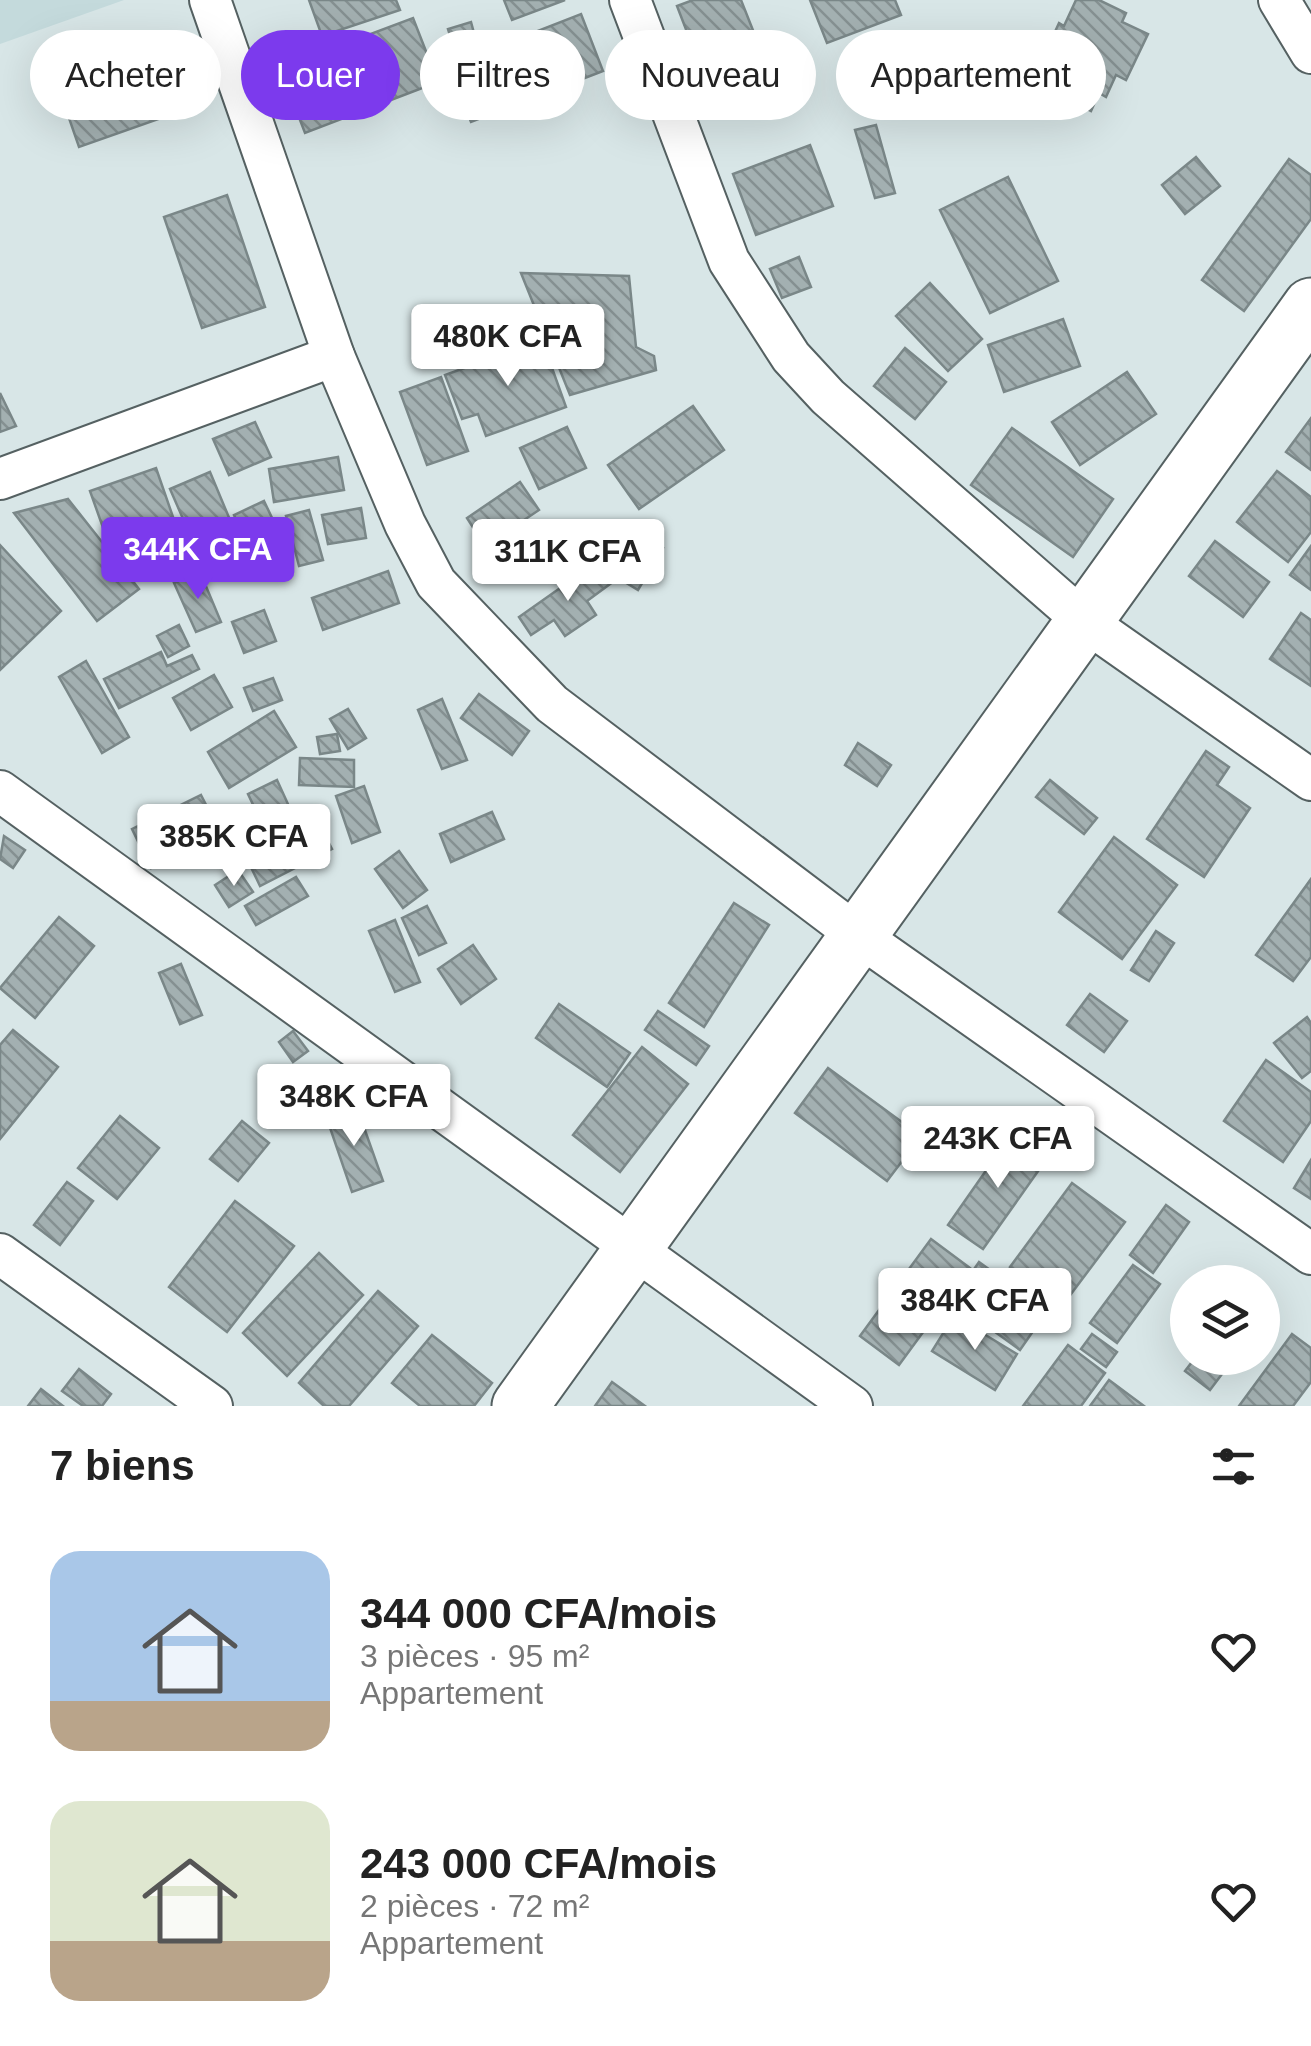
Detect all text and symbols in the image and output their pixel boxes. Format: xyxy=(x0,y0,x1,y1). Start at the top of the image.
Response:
chip: Acheter xyxy=(30,30,221,120)
chip: Louer xyxy=(241,30,400,120)
chip: Filtres xyxy=(420,30,585,120)
chip: Nouveau xyxy=(605,30,816,120)
chip: Appartement xyxy=(836,30,1106,120)
pin: 480K CFA xyxy=(405,304,611,389)
text: 480K CFA xyxy=(433,318,583,354)
pin: 344K CFA xyxy=(95,517,301,602)
pin: 311K CFA xyxy=(465,519,671,604)
text: 344K CFA xyxy=(123,531,273,567)
text: 311K CFA xyxy=(494,533,642,569)
pin: 385K CFA xyxy=(131,804,337,889)
text: 385K CFA xyxy=(159,818,309,854)
pin: 348K CFA xyxy=(251,1064,457,1149)
text: 348K CFA xyxy=(279,1078,429,1114)
pin: 243K CFA xyxy=(895,1106,1101,1191)
text: 243K CFA xyxy=(923,1120,1073,1156)
map controls xyxy=(1170,1265,1280,1375)
button: layers xyxy=(1170,1265,1280,1375)
pin: 384K CFA xyxy=(872,1268,1078,1353)
text: 384K CFA xyxy=(900,1282,1050,1318)
icon: filters xyxy=(1206,1439,1261,1494)
text: 7 biens xyxy=(50,1442,195,1489)
text: 344 000 CFA/mois xyxy=(360,1590,717,1637)
icon: home xyxy=(130,1591,250,1711)
icon: heart xyxy=(1206,1624,1261,1679)
text: 3 pièces · 95 m² xyxy=(360,1638,589,1674)
text: Appartement xyxy=(360,1675,543,1711)
text: 243 000 CFA/mois xyxy=(360,1840,717,1887)
icon: home xyxy=(130,1841,250,1961)
icon: heart xyxy=(1206,1874,1261,1929)
text: 2 pièces · 72 m² xyxy=(360,1888,589,1924)
text: Appartement xyxy=(360,1925,543,1961)

